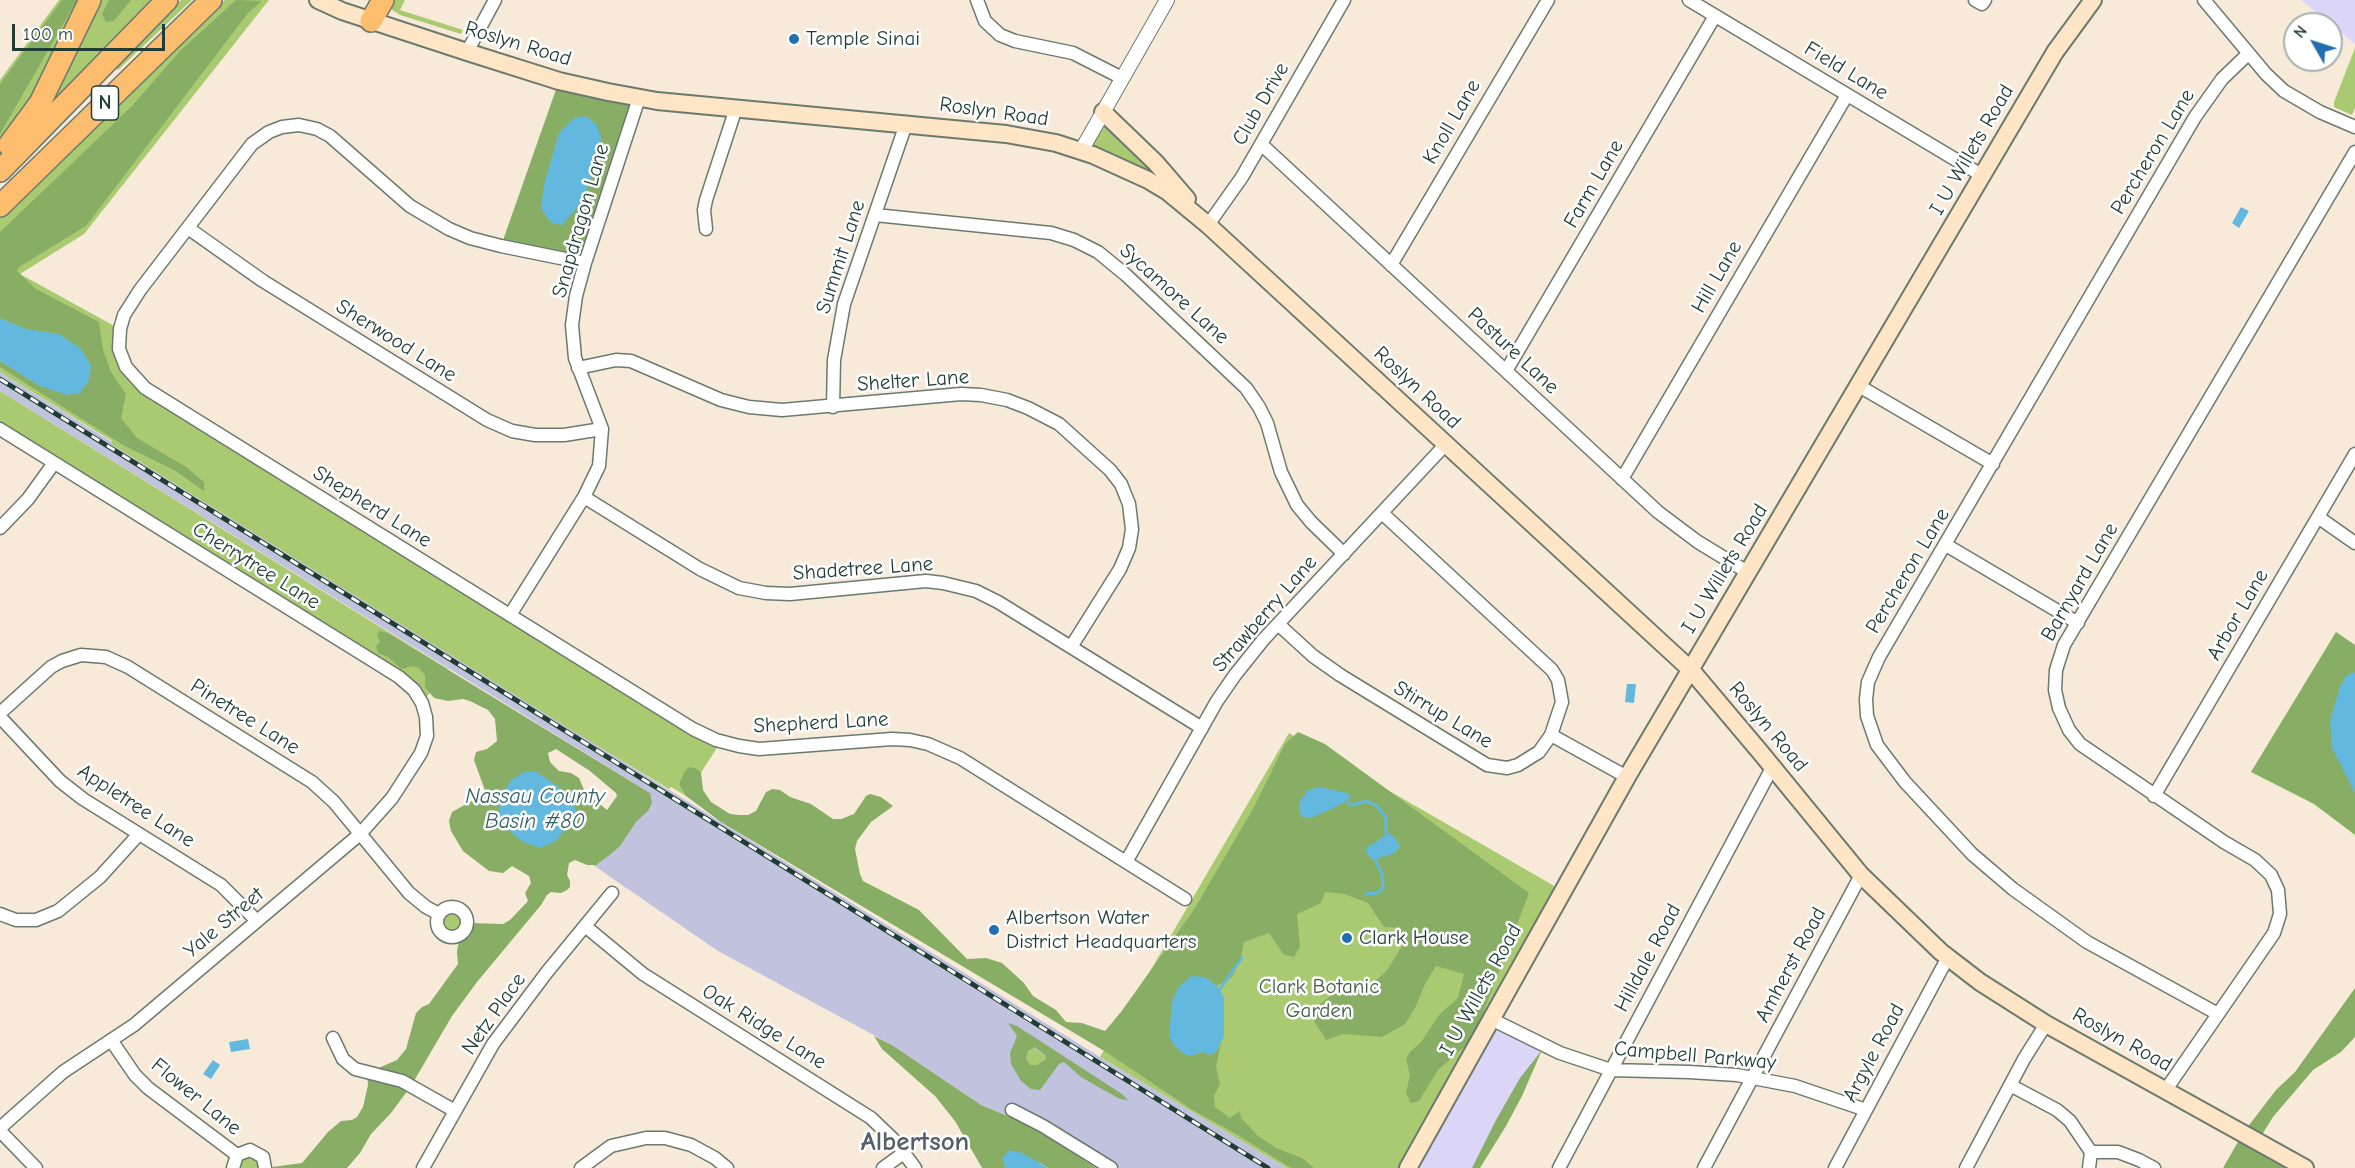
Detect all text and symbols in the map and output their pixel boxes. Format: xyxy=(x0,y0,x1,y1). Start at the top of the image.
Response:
scale bar xyxy=(15,12,168,50)
north arrow xyxy=(2283,12,2343,72)
street label: Roslyn Road xyxy=(462,16,574,72)
text: N xyxy=(2290,22,2311,42)
text: 100 m xyxy=(23,24,73,45)
place label: Temple Sinai xyxy=(806,26,920,52)
marker: Temple Sinai xyxy=(787,32,801,46)
street label: Field Lane xyxy=(1800,36,1892,106)
street label: Club Drive xyxy=(1227,58,1295,150)
street label: Knoll Lane xyxy=(1418,75,1486,169)
street label: I U Willets Road xyxy=(1924,80,2020,220)
street label: Percheron Lane xyxy=(2106,85,2200,219)
road number: N xyxy=(92,86,118,120)
street label: Roslyn Road xyxy=(938,92,1050,132)
street label: Farm Lane xyxy=(1559,135,1629,233)
street label: Snapdragon Lane xyxy=(547,141,615,301)
street label: Summit Lane xyxy=(811,197,871,317)
street label: Hill Lane xyxy=(1686,236,1748,318)
street label: Sycamore Lane xyxy=(1114,238,1234,350)
street label: Sherwood Lane xyxy=(331,294,461,388)
street label: Pasture Lane xyxy=(1462,302,1564,400)
street label: Roslyn Road xyxy=(1368,341,1466,435)
street label: Shelter Lane xyxy=(856,365,970,397)
street label: Shepherd Lane xyxy=(308,460,436,554)
street label: I U Willets Road xyxy=(1676,500,1774,638)
street label: Percheron Lane xyxy=(1861,504,1955,638)
street label: Cherrytree Lane xyxy=(187,517,325,615)
street label: Barnyard Lane xyxy=(2036,518,2124,646)
street label: Strawberry Lane xyxy=(1207,550,1323,678)
street label: Shadetree Lane xyxy=(792,552,934,586)
street label: Arbor Lane xyxy=(2202,565,2274,665)
street label: Pinetree Lane xyxy=(186,674,304,760)
street label: Stirrup Lane xyxy=(1389,676,1497,754)
street label: Roslyn Road xyxy=(1723,677,1813,777)
street label: Shepherd Lane xyxy=(753,707,889,739)
street label: Appletree Lane xyxy=(73,759,199,853)
water label: Nassau County Basin #80 xyxy=(465,784,605,836)
street label: Yale Street xyxy=(179,882,269,964)
street label: Hilldale Road xyxy=(1609,900,1687,1016)
street label: Amherst Road xyxy=(1750,903,1832,1027)
place label: Albertson Water District Headquarters xyxy=(1006,905,1196,955)
street label: I U Willets Road xyxy=(1434,920,1528,1060)
marker: Albertson Water District Headquarters xyxy=(987,923,1001,937)
place label: Clark House xyxy=(1359,925,1469,951)
marker: Clark House xyxy=(1340,931,1354,945)
street label: Netz Place xyxy=(457,968,531,1060)
park label: Clark Botanic Garden xyxy=(1259,974,1379,1024)
street label: Oak Ridge Lane xyxy=(697,979,831,1075)
street label: Argyle Road xyxy=(1838,999,1910,1107)
street label: Roslyn Road xyxy=(2068,1002,2176,1078)
street label: Campbell Parkway xyxy=(1613,1036,1777,1076)
street label: Flower Lane xyxy=(146,1053,246,1141)
district label: Albertson xyxy=(861,1126,969,1158)

